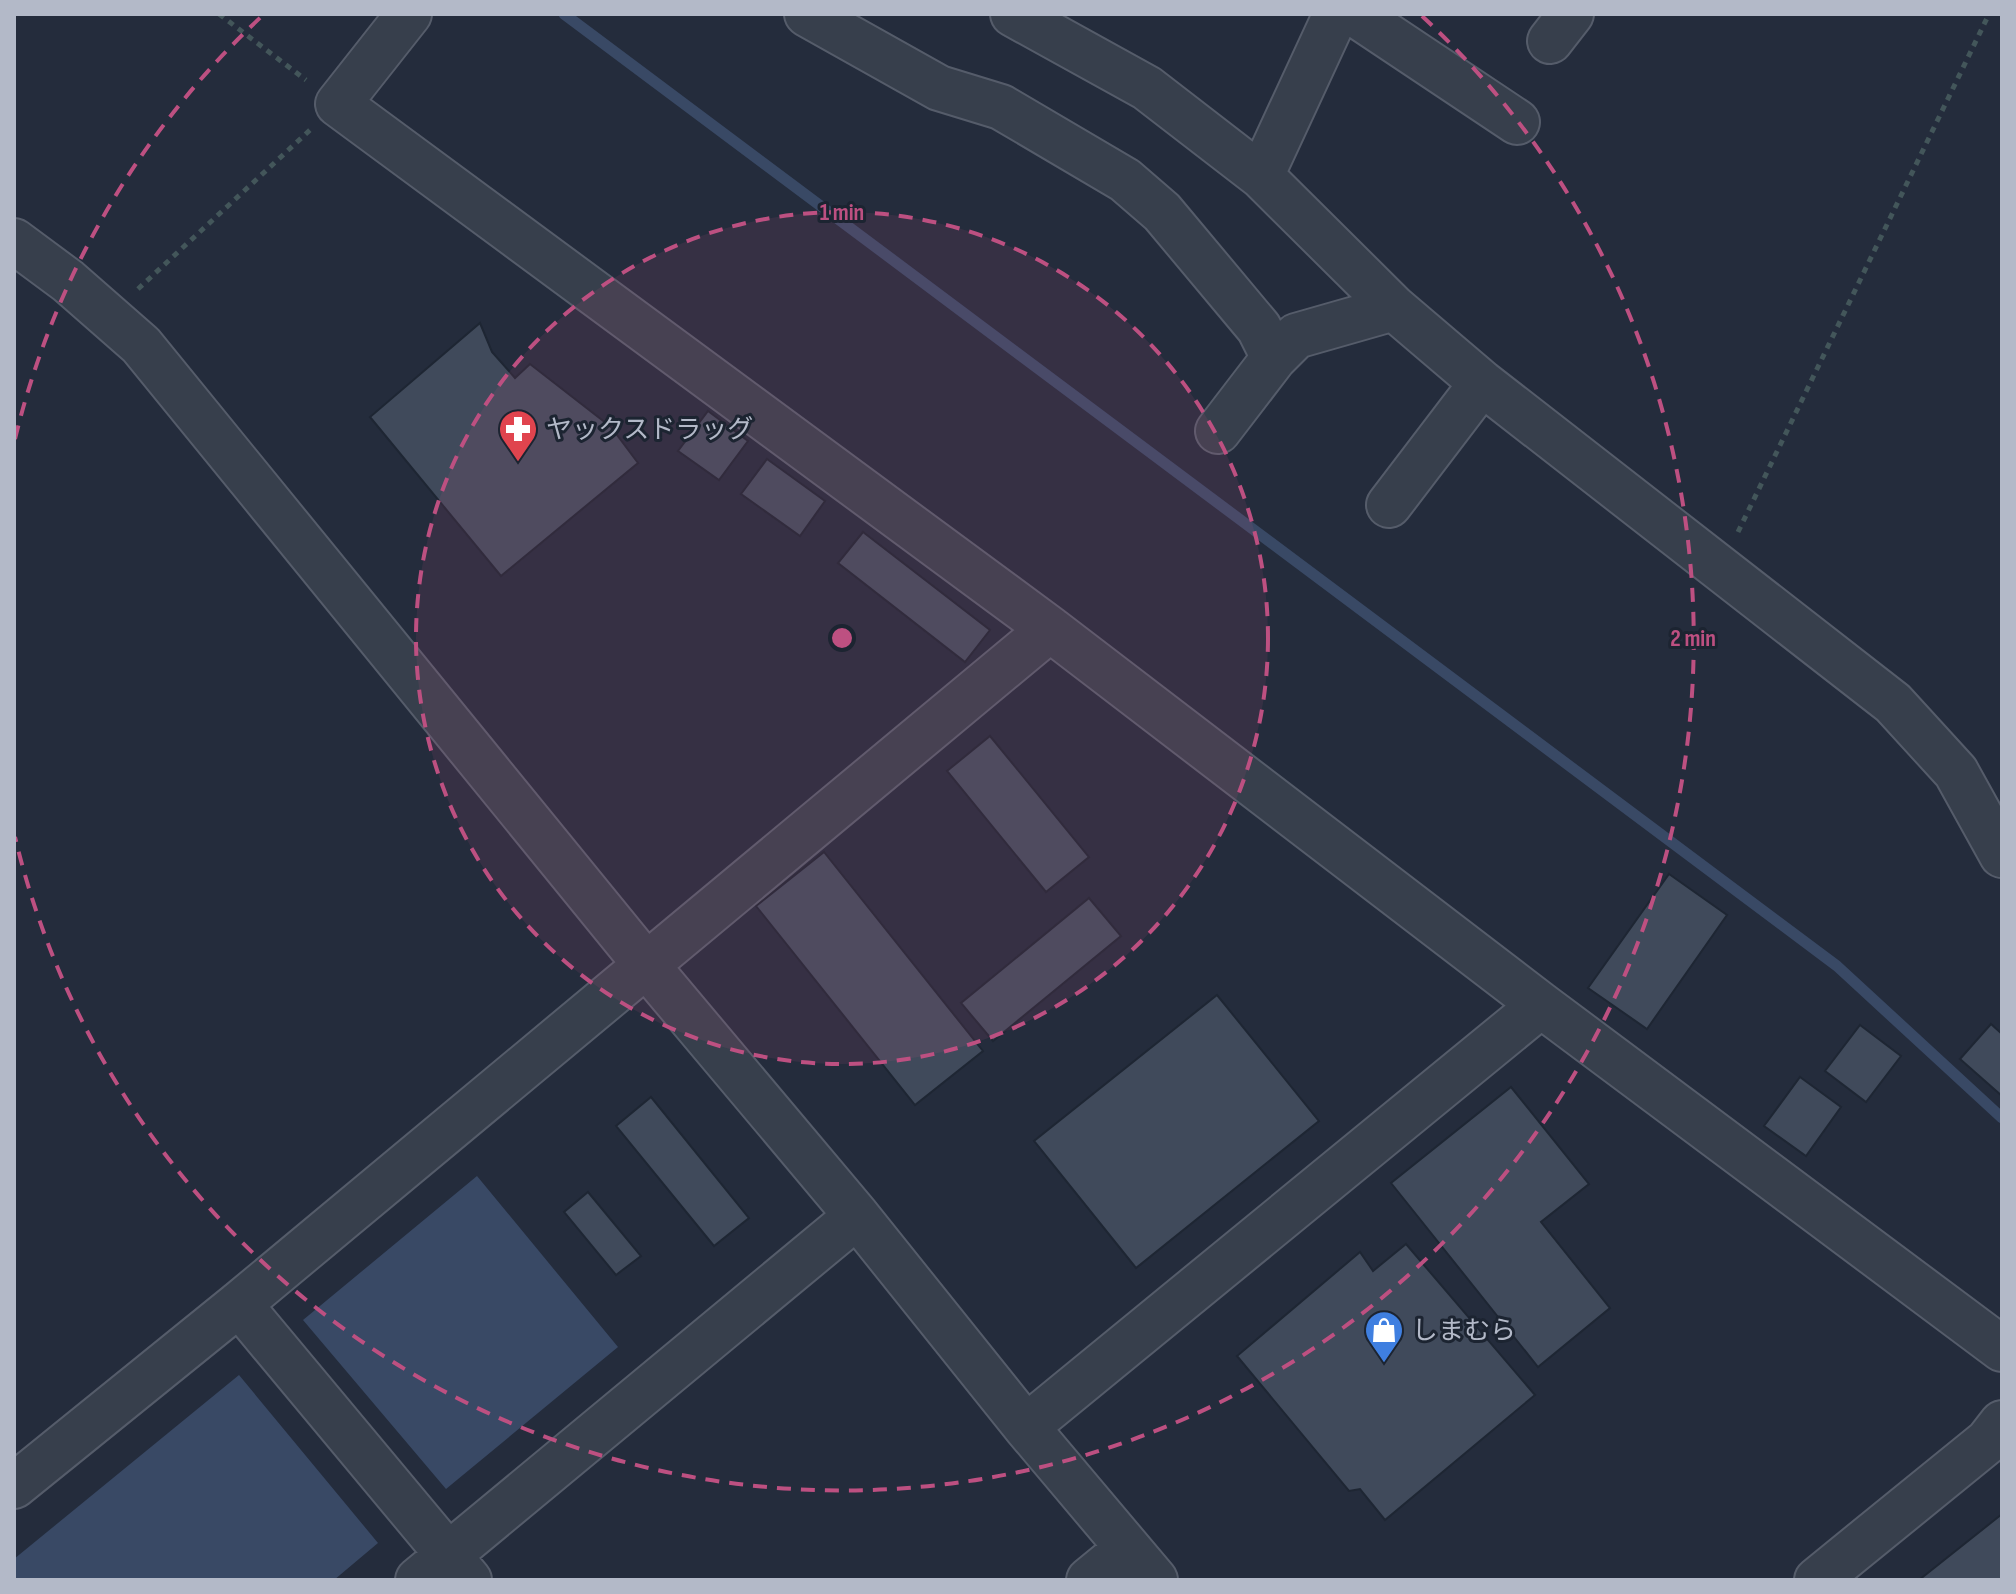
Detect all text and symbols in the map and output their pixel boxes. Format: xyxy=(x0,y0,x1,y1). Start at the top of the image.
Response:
text: 1 min xyxy=(820,198,864,227)
pharmacy icon: ヤックスドラッグ xyxy=(497,408,539,463)
place label: ヤックスドラッグ xyxy=(546,415,753,446)
centre of rings xyxy=(828,624,856,652)
text: 2 min xyxy=(1670,624,1716,653)
shop icon: しまむら xyxy=(1363,1309,1405,1364)
place label: しまむら xyxy=(1412,1316,1516,1347)

